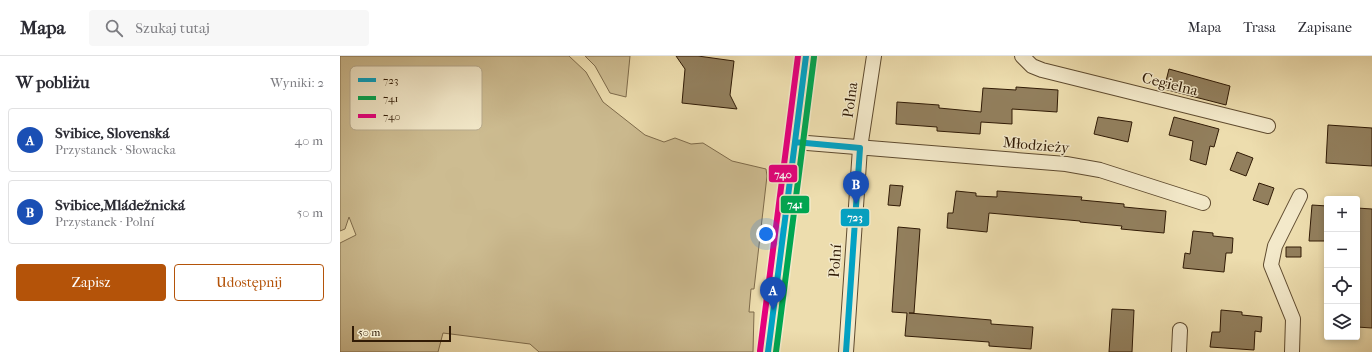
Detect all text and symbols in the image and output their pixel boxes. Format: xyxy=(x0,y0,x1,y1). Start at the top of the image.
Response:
search box xyxy=(89,10,369,46)
text: Mapa xyxy=(20,17,65,39)
icon: search xyxy=(103,17,125,39)
text: Szukaj tutaj xyxy=(135,19,210,37)
text: Mapa xyxy=(1188,19,1221,36)
text: Trasa xyxy=(1243,19,1276,36)
text: Zapisane xyxy=(1298,19,1352,36)
legend xyxy=(350,66,482,130)
street label: Cegielna xyxy=(1140,68,1201,100)
text: W pobliżu xyxy=(16,72,90,92)
text: 723 xyxy=(383,74,398,87)
text: Wyniki: 2 xyxy=(270,75,324,90)
street label: Polna xyxy=(839,80,862,119)
text: 741 xyxy=(383,92,399,105)
text: 740 xyxy=(383,110,401,123)
text: Svibice, Slovenská xyxy=(55,124,169,142)
text: A xyxy=(26,133,34,148)
text: 40 m xyxy=(295,133,323,148)
street label: Młodzieży xyxy=(1002,133,1071,157)
text: Przystanek · Słowacka xyxy=(55,142,176,157)
line badge: 740 xyxy=(768,164,798,183)
text: 740 xyxy=(773,168,792,181)
pin: B xyxy=(843,171,869,204)
line badge: 741 xyxy=(780,195,810,214)
text: Svibice,Mládežnická xyxy=(55,196,185,214)
map controls xyxy=(1324,196,1360,340)
button: + xyxy=(1324,196,1360,232)
text: 741 xyxy=(786,198,803,211)
text: B xyxy=(26,205,34,220)
text: 50 m xyxy=(297,205,323,220)
line badge: 723 xyxy=(840,208,870,227)
text: 723 xyxy=(846,211,863,224)
text: Przystanek · Polní xyxy=(55,214,154,229)
your location xyxy=(756,224,776,244)
button: − xyxy=(1324,232,1360,268)
street label: Polní xyxy=(825,243,845,278)
button: Zapisz xyxy=(16,264,166,301)
button: Udostępnij xyxy=(174,264,324,301)
button: locate xyxy=(1324,268,1360,304)
pin: A xyxy=(760,277,786,310)
button: layers xyxy=(1324,304,1360,340)
scale bar xyxy=(352,324,451,343)
text: 50 m xyxy=(358,326,380,339)

